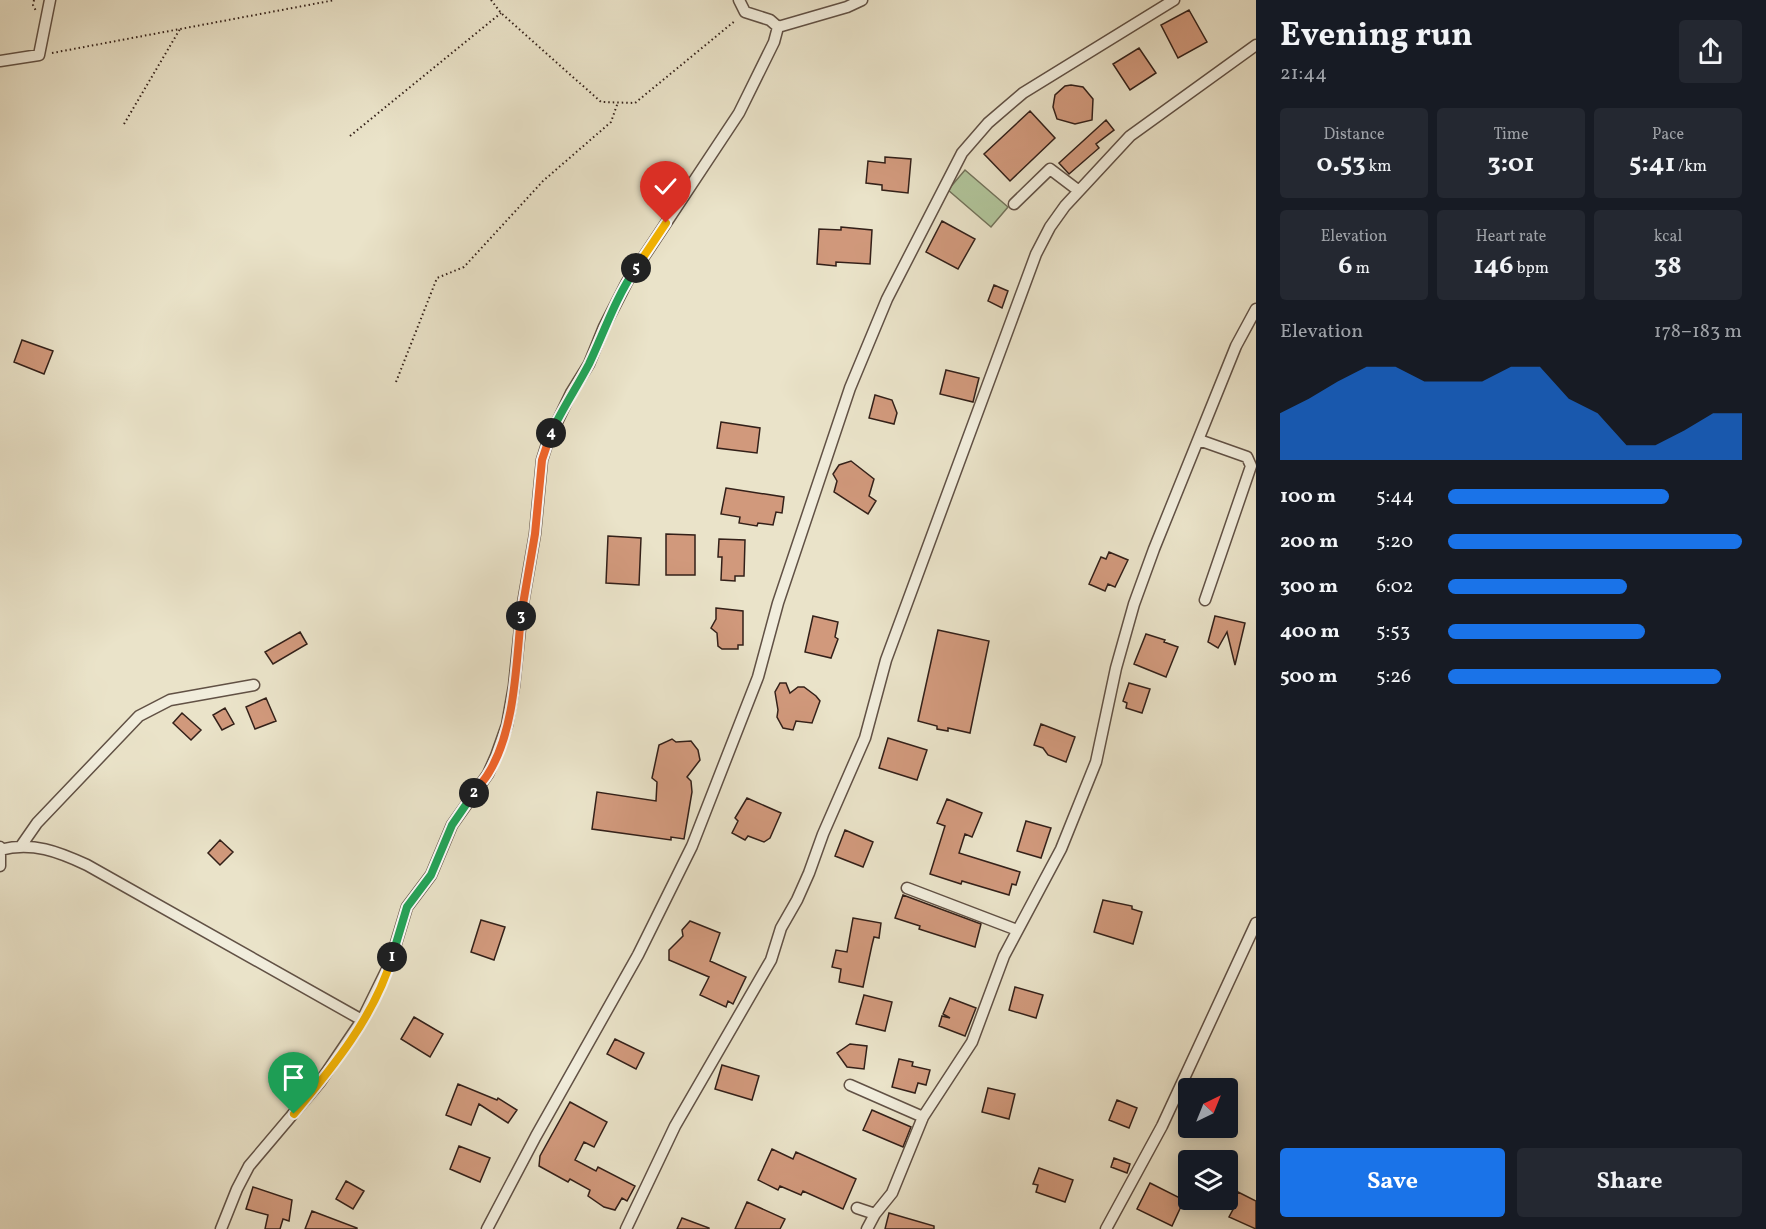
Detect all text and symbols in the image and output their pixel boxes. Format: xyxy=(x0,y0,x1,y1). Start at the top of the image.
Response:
text: Evening run xyxy=(1280,14,1473,60)
button: share xyxy=(1679,20,1742,83)
text: 21:44 xyxy=(1280,60,1327,88)
text: Distance xyxy=(1323,124,1385,146)
text: Time xyxy=(1493,124,1529,146)
text: Pace xyxy=(1652,124,1684,146)
text: 0.53 xyxy=(1316,146,1365,182)
text: 3:01 xyxy=(1487,146,1535,182)
text: 5:41 xyxy=(1629,146,1675,182)
text: km xyxy=(1365,156,1392,178)
text: /km xyxy=(1675,156,1707,178)
pin xyxy=(640,161,691,223)
icon: check xyxy=(649,170,682,203)
text: Elevation xyxy=(1321,226,1387,248)
text: Heart rate xyxy=(1476,226,1546,248)
text: kcal xyxy=(1654,226,1682,248)
text: 6 xyxy=(1338,248,1352,284)
text: 146 xyxy=(1473,248,1514,284)
text: 38 xyxy=(1654,248,1682,284)
pin: 5 xyxy=(621,253,651,283)
text: 5 xyxy=(632,257,640,279)
text: m xyxy=(1352,258,1370,280)
text: bpm xyxy=(1514,258,1549,280)
text: Elevation xyxy=(1280,318,1363,346)
text: 178–183 m xyxy=(1654,318,1742,346)
pin: 4 xyxy=(536,418,566,448)
text: 4 xyxy=(546,422,556,444)
text: 100 m xyxy=(1280,483,1336,511)
text: 5:44 xyxy=(1376,483,1414,511)
text: 200 m xyxy=(1280,528,1338,556)
text: 5:20 xyxy=(1376,528,1413,556)
text: 300 m xyxy=(1280,573,1338,601)
text: 6:02 xyxy=(1376,573,1414,601)
pin: 3 xyxy=(506,601,536,631)
text: 3 xyxy=(517,605,525,627)
text: 400 m xyxy=(1280,618,1340,646)
text: 5:53 xyxy=(1376,618,1410,646)
text: 500 m xyxy=(1280,663,1338,691)
text: 5:26 xyxy=(1376,663,1411,691)
pin: 2 xyxy=(459,778,489,808)
text: 2 xyxy=(470,782,478,804)
pin: 1 xyxy=(377,942,407,972)
text: 1 xyxy=(389,946,395,968)
pin xyxy=(268,1052,319,1114)
icon: arrive xyxy=(277,1061,310,1094)
north arrow xyxy=(1178,1078,1238,1138)
map controls xyxy=(1178,1078,1238,1210)
button: Save xyxy=(1280,1148,1505,1217)
button: Share xyxy=(1517,1148,1742,1217)
button: layers xyxy=(1178,1150,1238,1210)

